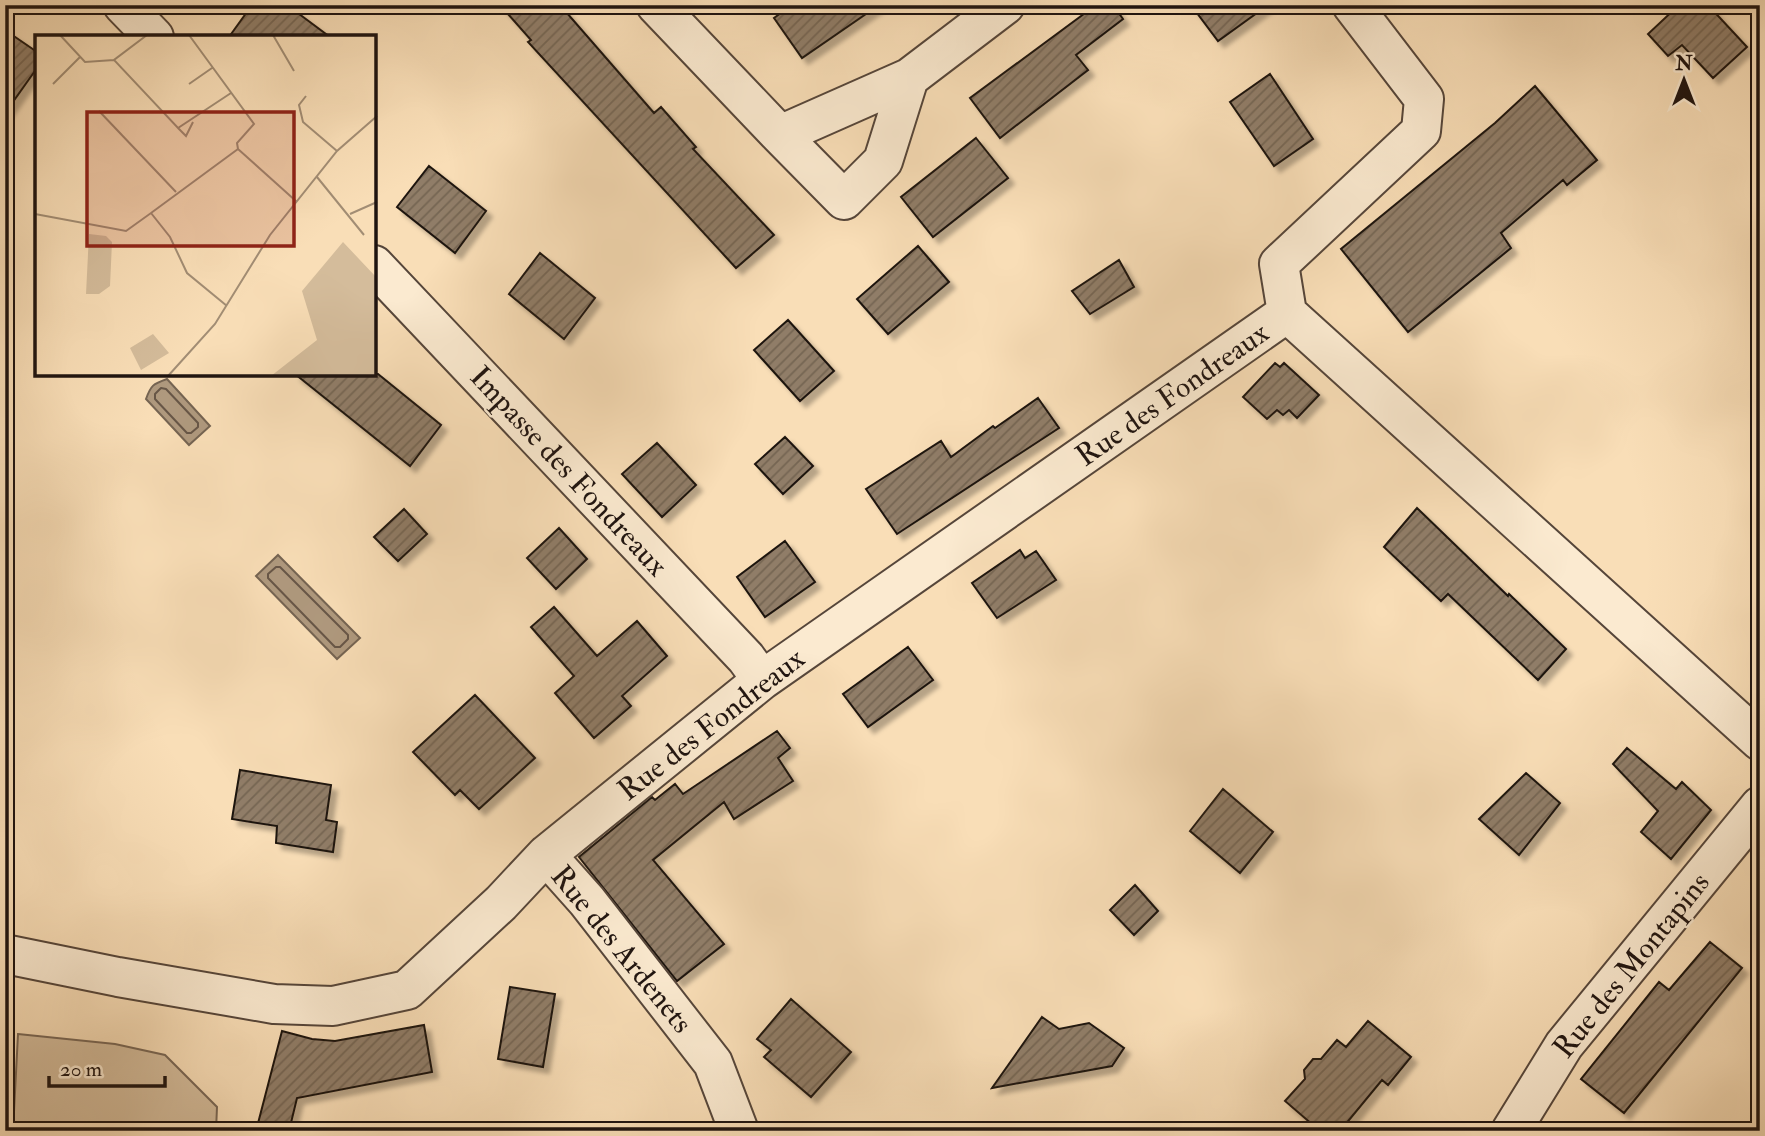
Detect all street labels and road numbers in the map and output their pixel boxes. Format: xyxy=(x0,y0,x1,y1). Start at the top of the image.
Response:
street label: Rue des Fondreaux xyxy=(1069,314,1276,475)
street label: Impasse des Fondreaux xyxy=(462,359,675,584)
street label: Rue des Fondreaux xyxy=(611,640,812,809)
street label: Rue des Ardenets xyxy=(543,858,700,1041)
street label: Rue des Montapins xyxy=(1545,865,1718,1066)

